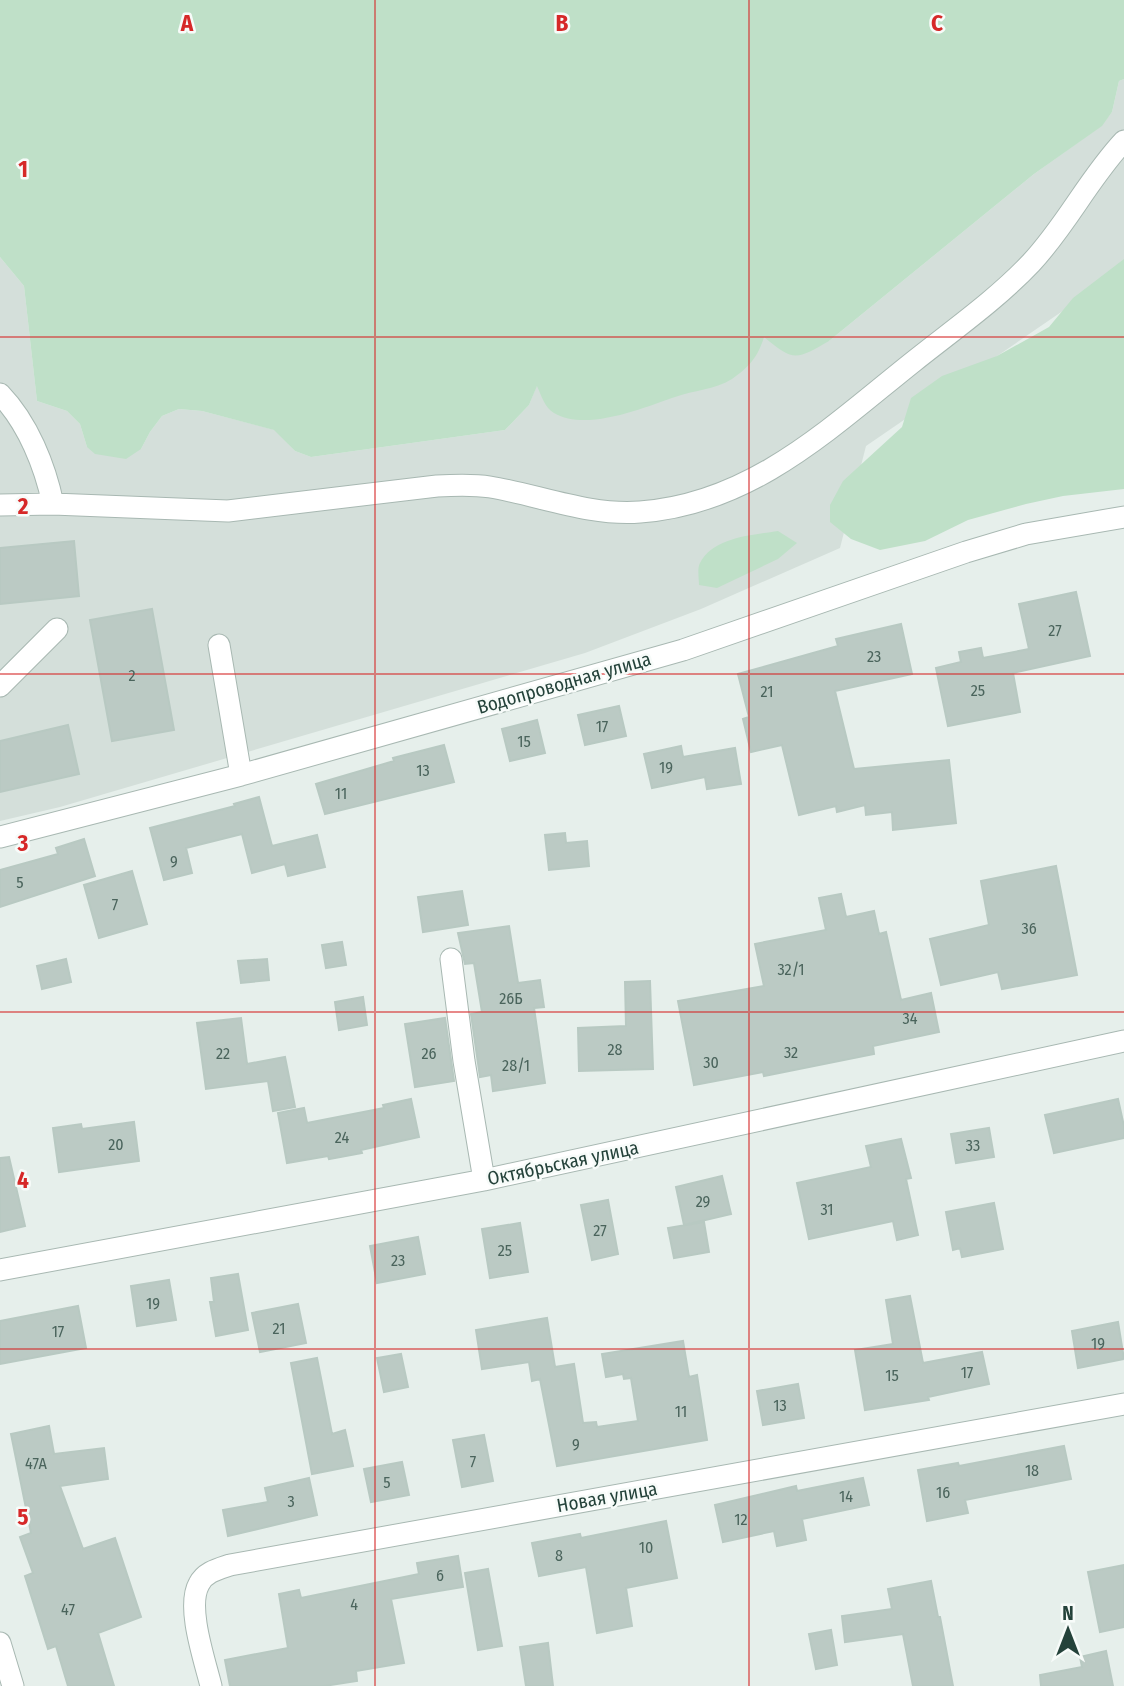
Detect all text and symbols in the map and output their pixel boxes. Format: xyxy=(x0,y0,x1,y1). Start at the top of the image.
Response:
text: A xyxy=(180,9,194,37)
text: B xyxy=(556,9,569,37)
text: C xyxy=(931,9,943,37)
text: 1 xyxy=(18,155,28,183)
text: 2 xyxy=(17,492,29,520)
house number: 27 xyxy=(1048,621,1062,640)
street label: Водопроводная улица xyxy=(474,647,654,719)
house number: 23 xyxy=(867,647,881,666)
house number: 2 xyxy=(128,666,136,685)
house number: 25 xyxy=(971,681,985,700)
house number: 21 xyxy=(761,682,773,701)
house number: 17 xyxy=(596,717,609,736)
house number: 15 xyxy=(517,732,531,751)
house number: 19 xyxy=(659,758,673,777)
house number: 13 xyxy=(416,761,430,780)
house number: 11 xyxy=(335,784,347,803)
text: 3 xyxy=(17,829,29,857)
house number: 9 xyxy=(170,852,178,871)
house number: 5 xyxy=(16,873,24,892)
house number: 7 xyxy=(112,895,119,914)
house number: 36 xyxy=(1021,919,1037,938)
house number: 32/1 xyxy=(778,960,804,979)
house number: 26Б xyxy=(499,989,523,1008)
house number: 34 xyxy=(903,1009,918,1028)
house number: 28 xyxy=(607,1040,623,1059)
house number: 32 xyxy=(784,1043,798,1062)
house number: 22 xyxy=(216,1044,230,1063)
house number: 26 xyxy=(422,1044,437,1063)
house number: 30 xyxy=(703,1053,719,1072)
house number: 28/1 xyxy=(502,1056,530,1075)
house number: 24 xyxy=(335,1128,349,1147)
house number: 20 xyxy=(108,1135,124,1154)
street label: Октябрьская улица xyxy=(485,1136,641,1190)
house number: 33 xyxy=(966,1136,980,1155)
text: 4 xyxy=(17,1166,29,1194)
house number: 29 xyxy=(696,1192,711,1211)
house number: 31 xyxy=(820,1200,834,1219)
house number: 27 xyxy=(593,1221,607,1240)
house number: 25 xyxy=(498,1241,512,1260)
house number: 23 xyxy=(391,1251,405,1270)
house number: 19 xyxy=(146,1294,160,1313)
house number: 21 xyxy=(273,1319,285,1338)
house number: 17 xyxy=(52,1322,65,1341)
house number: 19 xyxy=(1091,1334,1105,1353)
house number: 17 xyxy=(961,1363,974,1382)
house number: 15 xyxy=(885,1366,899,1385)
house number: 13 xyxy=(773,1396,787,1415)
house number: 11 xyxy=(675,1402,687,1421)
house number: 9 xyxy=(572,1435,580,1454)
house number: 7 xyxy=(470,1452,477,1471)
house number: 47А xyxy=(25,1454,48,1473)
house number: 18 xyxy=(1025,1461,1039,1480)
house number: 5 xyxy=(383,1473,391,1492)
street label: Новая улица xyxy=(555,1477,659,1517)
house number: 16 xyxy=(936,1483,950,1502)
house number: 14 xyxy=(839,1487,853,1506)
house number: 3 xyxy=(287,1492,295,1511)
text: 5 xyxy=(17,1503,29,1531)
house number: 12 xyxy=(734,1510,748,1529)
house number: 10 xyxy=(639,1538,653,1557)
house number: 8 xyxy=(555,1546,563,1565)
house number: 6 xyxy=(436,1566,444,1585)
house number: 4 xyxy=(350,1595,358,1614)
north arrow xyxy=(1033,1595,1103,1665)
house number: 47 xyxy=(61,1600,75,1619)
text: N xyxy=(1062,1602,1074,1625)

